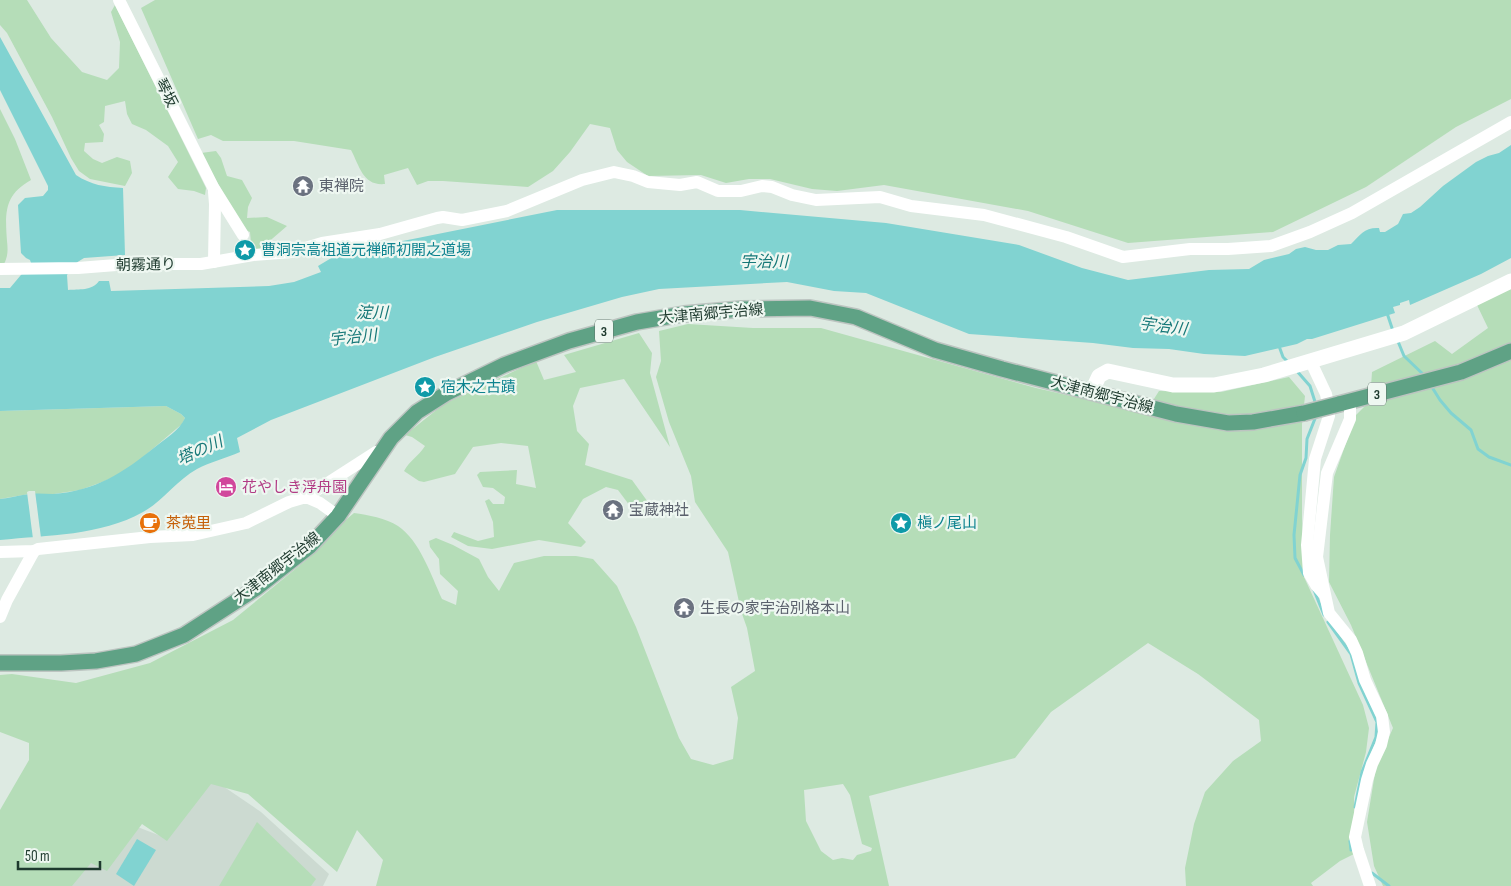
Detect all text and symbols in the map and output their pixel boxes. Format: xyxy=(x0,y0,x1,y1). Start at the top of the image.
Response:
street label: 琴坂 xyxy=(151,75,181,111)
temple icon: 東禅院 xyxy=(291,174,315,198)
place label: 東禅院 xyxy=(319,177,364,196)
place icon: 曹洞宗高祖道元禅師初開之道場 xyxy=(233,238,257,262)
place label: 曹洞宗高祖道元禅師初開之道場 xyxy=(261,241,471,260)
water label: 宇治川 xyxy=(740,253,790,272)
street label: 朝霧通り xyxy=(116,255,176,275)
street label: 大津南郷宇治線 xyxy=(658,300,764,328)
water label: 淀川 xyxy=(356,304,390,323)
water label: 宇治川 xyxy=(1138,315,1190,340)
road number: 3 xyxy=(595,320,613,342)
water label: 宇治川 xyxy=(328,326,380,350)
street label: 大津南郷宇治線 xyxy=(1049,372,1155,418)
place icon: 宿木之古蹟 xyxy=(413,375,437,399)
place label: 宿木之古蹟 xyxy=(441,378,516,397)
road number: 3 xyxy=(1368,382,1386,406)
water label: 塔の川 xyxy=(174,432,228,469)
hotel icon: 花やしき浮舟園 xyxy=(214,475,238,499)
place label: 花やしき浮舟園 xyxy=(242,478,347,497)
temple icon: 宝蔵神社 xyxy=(601,498,625,522)
place label: 宝蔵神社 xyxy=(629,501,689,520)
cafe icon: 茶莵里 xyxy=(138,511,162,535)
place icon: 槇ノ尾山 xyxy=(889,511,913,535)
place label: 茶莵里 xyxy=(166,514,211,533)
place label: 槇ノ尾山 xyxy=(917,514,977,533)
street label: 大津南郷宇治線 xyxy=(230,528,324,608)
temple icon: 生長の家宇治別格本山 xyxy=(672,596,696,620)
place label: 生長の家宇治別格本山 xyxy=(700,599,850,618)
scale bar xyxy=(18,838,100,870)
text: 50 m xyxy=(25,847,50,866)

